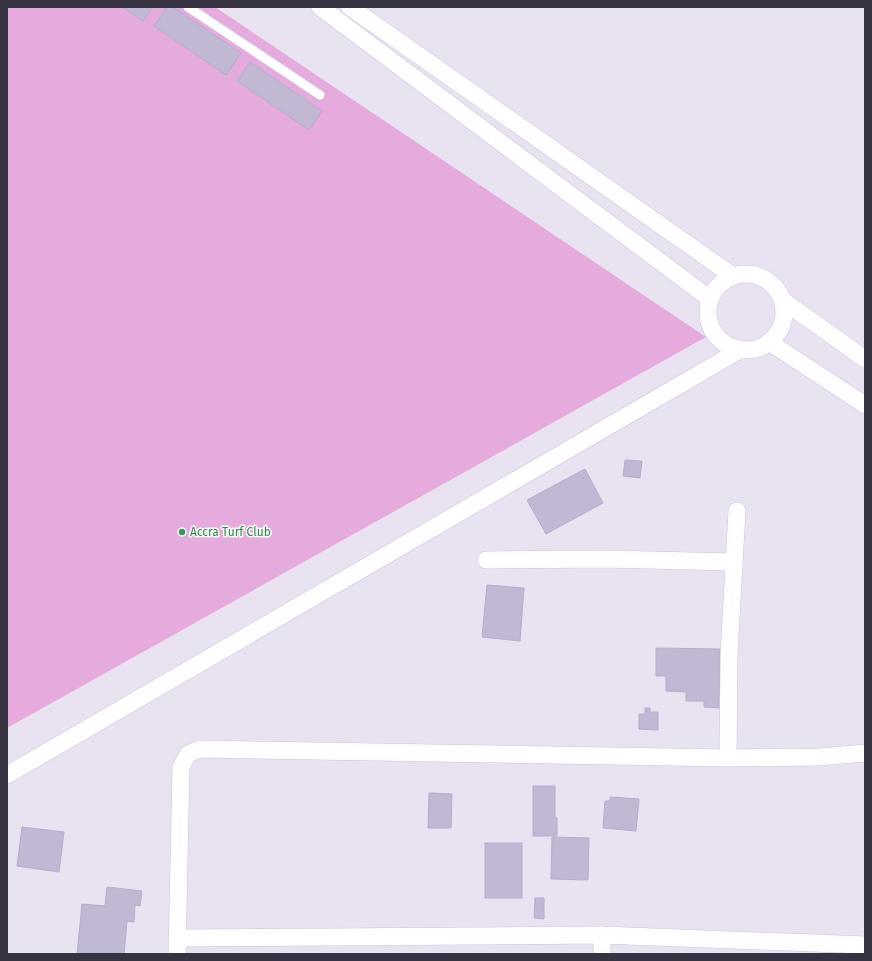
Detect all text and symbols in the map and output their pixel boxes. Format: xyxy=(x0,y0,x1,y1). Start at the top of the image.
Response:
place label: Accra Turf Club xyxy=(190,525,271,539)
marker: Accra Turf Club xyxy=(177,527,187,537)

